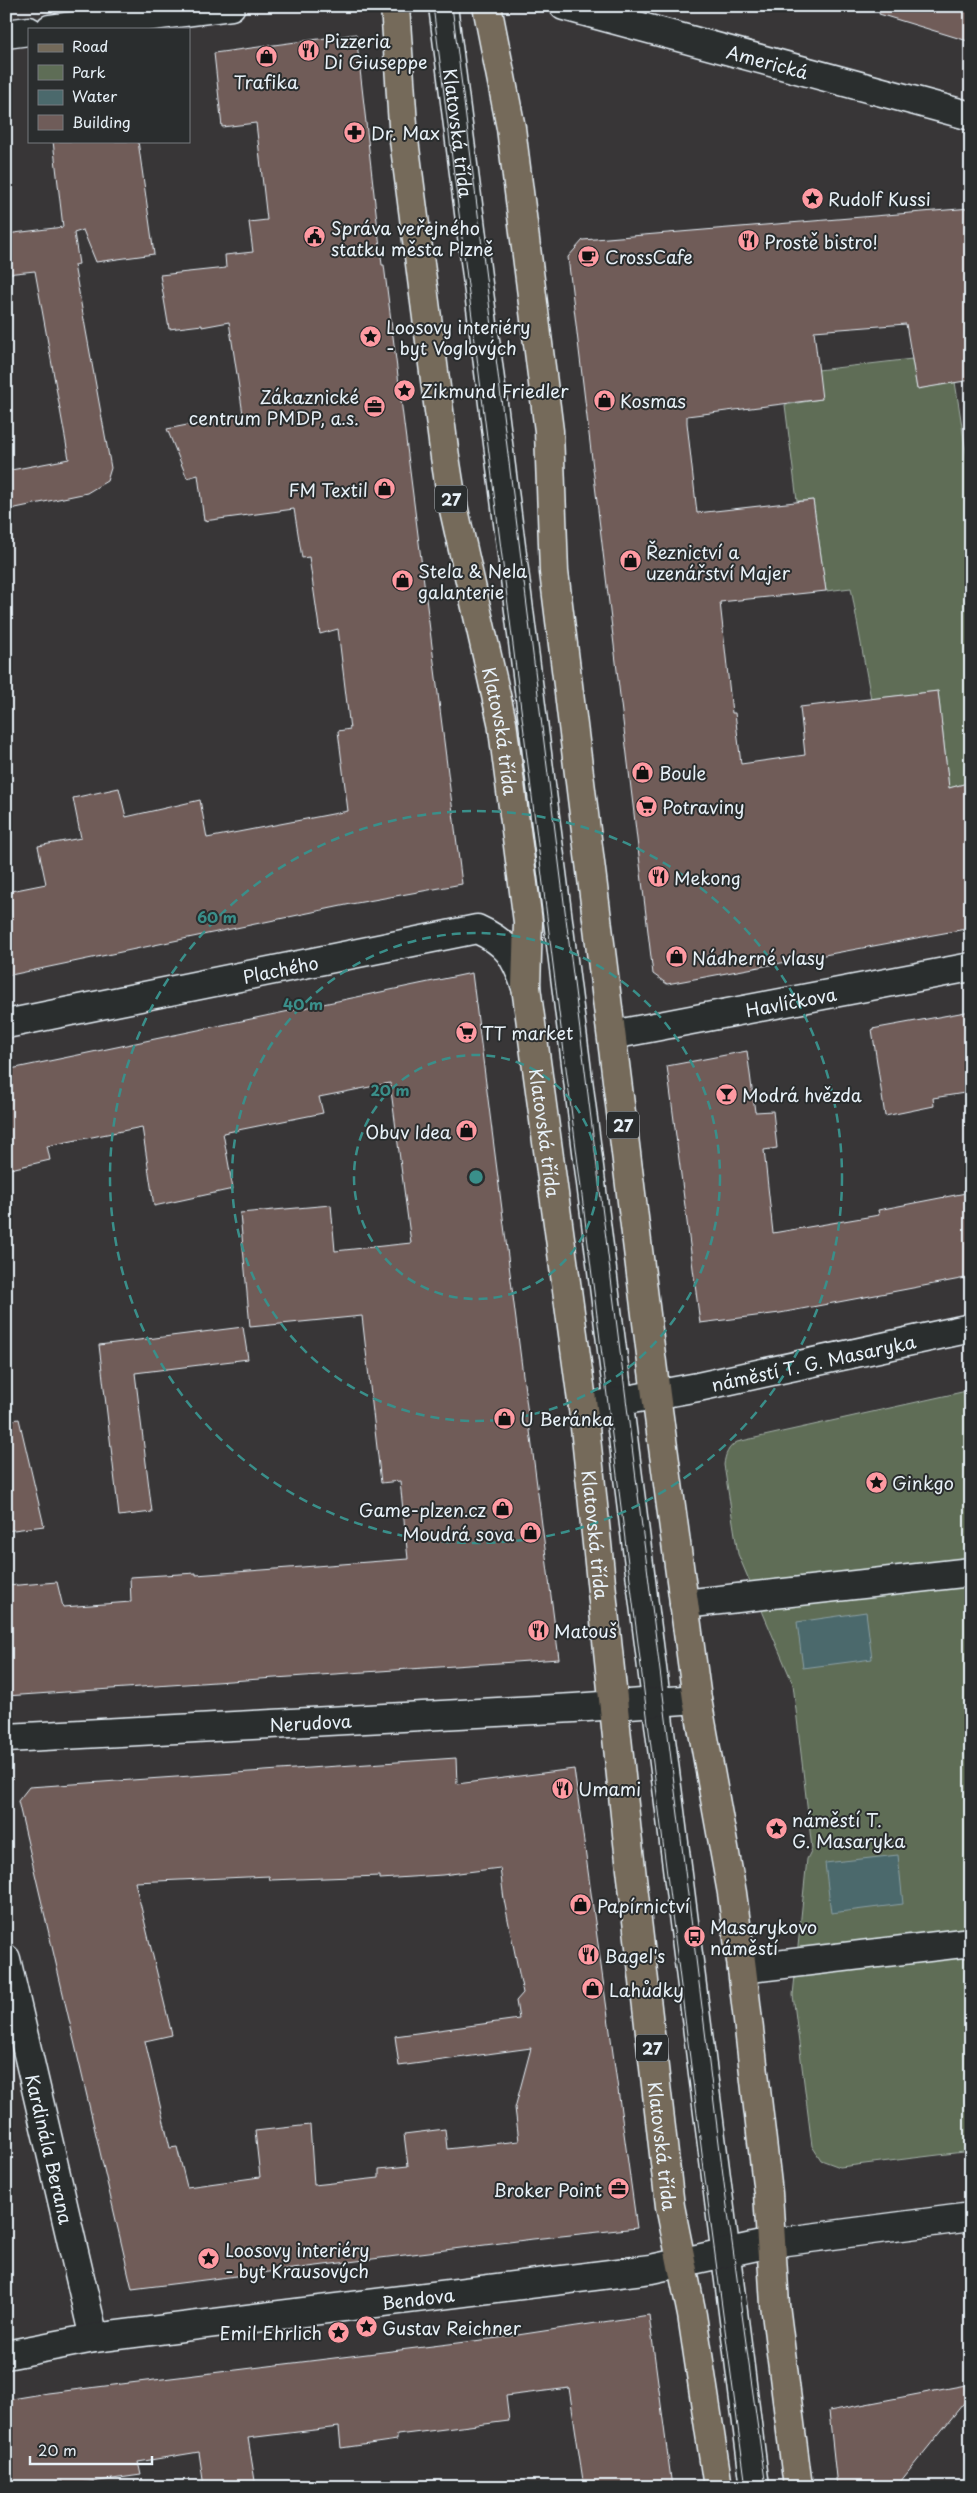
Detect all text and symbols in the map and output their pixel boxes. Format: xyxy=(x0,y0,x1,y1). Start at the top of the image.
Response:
place label: Pizzeria Di Giuseppe xyxy=(324,27,428,75)
legend xyxy=(28,28,190,142)
text: Road xyxy=(72,34,108,57)
street label: Americká xyxy=(724,37,812,85)
restaurant icon: Pizzeria Di Giuseppe xyxy=(296,38,320,62)
shop icon: Trafika xyxy=(254,44,278,68)
text: Park xyxy=(72,60,106,83)
street label: Klatovská třída xyxy=(437,67,480,199)
place label: Trafika xyxy=(234,68,299,95)
text: Water xyxy=(72,84,117,107)
text: Building xyxy=(72,110,131,133)
place label: Dr. Max xyxy=(371,119,440,146)
pharmacy icon: Dr. Max xyxy=(343,120,367,144)
place label: Rudolf Kussi xyxy=(828,185,931,212)
place icon: Rudolf Kussi xyxy=(800,186,824,210)
place label: Správa veřejného statku města Plzně xyxy=(331,214,494,262)
public building icon: Správa veřejného statku města Plzně xyxy=(303,225,327,249)
place label: Prostě bistro! xyxy=(764,228,878,255)
restaurant icon: Prostě bistro! xyxy=(736,229,760,253)
place label: CrossCafe xyxy=(605,243,693,270)
cafe icon: CrossCafe xyxy=(577,244,601,268)
place label: Loosovy interiéry - byt Voglových xyxy=(386,313,531,361)
place icon: Loosovy interiéry - byt Voglových xyxy=(358,324,382,348)
place label: Zikmund Friedler xyxy=(421,377,569,404)
place icon: Zikmund Friedler xyxy=(393,378,417,402)
place label: Zákaznické centrum PMDP, a.s. xyxy=(189,383,359,431)
place label: Kosmas xyxy=(620,387,686,414)
shop icon: Kosmas xyxy=(592,388,616,412)
office icon: Zákaznické centrum PMDP, a.s. xyxy=(363,394,387,418)
place label: FM Textil xyxy=(289,476,368,503)
shop icon: FM Textil xyxy=(372,477,396,501)
road number: 27 xyxy=(435,486,467,512)
place label: Řeznictví a uzenářství Majer xyxy=(646,538,791,586)
shop icon: Řeznictví a uzenářství Majer xyxy=(618,549,642,573)
place label: Stela & Nela galanterie xyxy=(418,557,528,605)
shop icon: Stela & Nela galanterie xyxy=(390,568,414,592)
street label: Klatovská třída xyxy=(476,664,525,797)
place label: Boule xyxy=(659,759,706,786)
shop icon: Boule xyxy=(631,760,655,784)
place label: Potraviny xyxy=(662,793,745,820)
supermarket icon: Potraviny xyxy=(634,794,658,818)
place label: Mekong xyxy=(674,864,741,891)
restaurant icon: Mekong xyxy=(646,865,670,889)
text: 60 m xyxy=(197,905,237,928)
place label: Nádherné vlasy xyxy=(692,944,825,971)
shop icon: Nádherné vlasy xyxy=(664,945,688,969)
street label: Plachého xyxy=(240,948,321,989)
street label: Havlíčkova xyxy=(743,979,839,1023)
text: 40 m xyxy=(283,992,323,1015)
place label: TT market xyxy=(482,1019,573,1046)
supermarket icon: TT market xyxy=(454,1020,478,1044)
street label: Klatovská třída xyxy=(524,1067,568,1199)
text: 20 m xyxy=(371,1078,409,1101)
place label: Modrá hvězda xyxy=(742,1081,862,1108)
bar icon: Modrá hvězda xyxy=(714,1082,738,1106)
road number: 27 xyxy=(607,1112,639,1138)
place label: Obuv Idea xyxy=(365,1118,452,1145)
shop icon: Obuv Idea xyxy=(455,1119,479,1143)
centre of rings xyxy=(467,1168,485,1186)
street label: náměstí T. G. Masaryka xyxy=(709,1327,919,1397)
place label: U Beránka xyxy=(520,1405,614,1432)
shop icon: U Beránka xyxy=(492,1406,516,1430)
street label: Klatovská třída xyxy=(576,1469,616,1601)
place label: Ginkgo xyxy=(892,1469,954,1496)
place icon: Ginkgo xyxy=(864,1470,888,1494)
place label: Game-plzen.cz xyxy=(359,1496,486,1523)
shop icon: Game-plzen.cz xyxy=(490,1497,514,1521)
place label: Moudrá sova xyxy=(403,1520,514,1547)
shop icon: Moudrá sova xyxy=(518,1521,542,1545)
place label: Matouš xyxy=(554,1617,617,1644)
restaurant icon: Matouš xyxy=(526,1618,550,1642)
street label: Nerudova xyxy=(269,1706,352,1738)
place label: Umami xyxy=(578,1775,641,1802)
restaurant icon: Umami xyxy=(550,1776,574,1800)
place label: náměstí T. G. Masaryka xyxy=(792,1806,906,1854)
place icon: náměstí T. G. Masaryka xyxy=(764,1817,788,1841)
place label: Papírnictví xyxy=(597,1892,690,1919)
shop icon: Papírnictví xyxy=(569,1893,593,1917)
place label: Masarykovo náměstí xyxy=(710,1913,817,1961)
bus stop icon: Masarykovo náměstí xyxy=(682,1924,706,1948)
place label: Bagel's xyxy=(604,1942,665,1969)
restaurant icon: Bagel's xyxy=(576,1943,600,1967)
place label: Lahůdky xyxy=(609,1976,684,2003)
shop icon: Lahůdky xyxy=(581,1977,605,2001)
road number: 27 xyxy=(636,2035,668,2062)
street label: Kardinála Berana xyxy=(20,2071,81,2227)
street label: Klatovská třída xyxy=(642,2080,684,2212)
place label: Broker Point xyxy=(493,2176,602,2203)
office icon: Broker Point xyxy=(606,2177,630,2201)
place label: Loosovy interiéry - byt Krausových xyxy=(225,2236,370,2284)
place icon: Loosovy interiéry - byt Krausových xyxy=(197,2247,221,2271)
street label: Bendova xyxy=(380,2280,456,2316)
place label: Gustav Reichner xyxy=(382,2314,522,2341)
place icon: Gustav Reichner xyxy=(354,2315,378,2339)
place label: Emil Ehrlich xyxy=(219,2319,322,2346)
place icon: Emil Ehrlich xyxy=(326,2320,350,2344)
scale bar xyxy=(30,2433,152,2465)
text: 20 m xyxy=(38,2438,77,2461)

